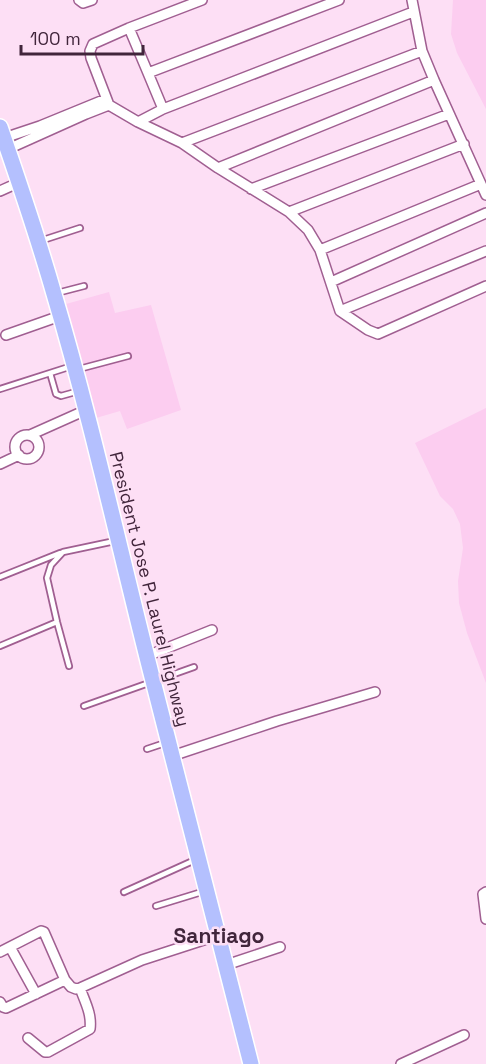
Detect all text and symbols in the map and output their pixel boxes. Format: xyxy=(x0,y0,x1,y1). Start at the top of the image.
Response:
scale bar xyxy=(21,18,142,56)
text: 100 m xyxy=(30,27,81,50)
street label: President Jose P. Laurel Highway xyxy=(105,449,195,729)
district label: Santiago xyxy=(174,922,264,949)

